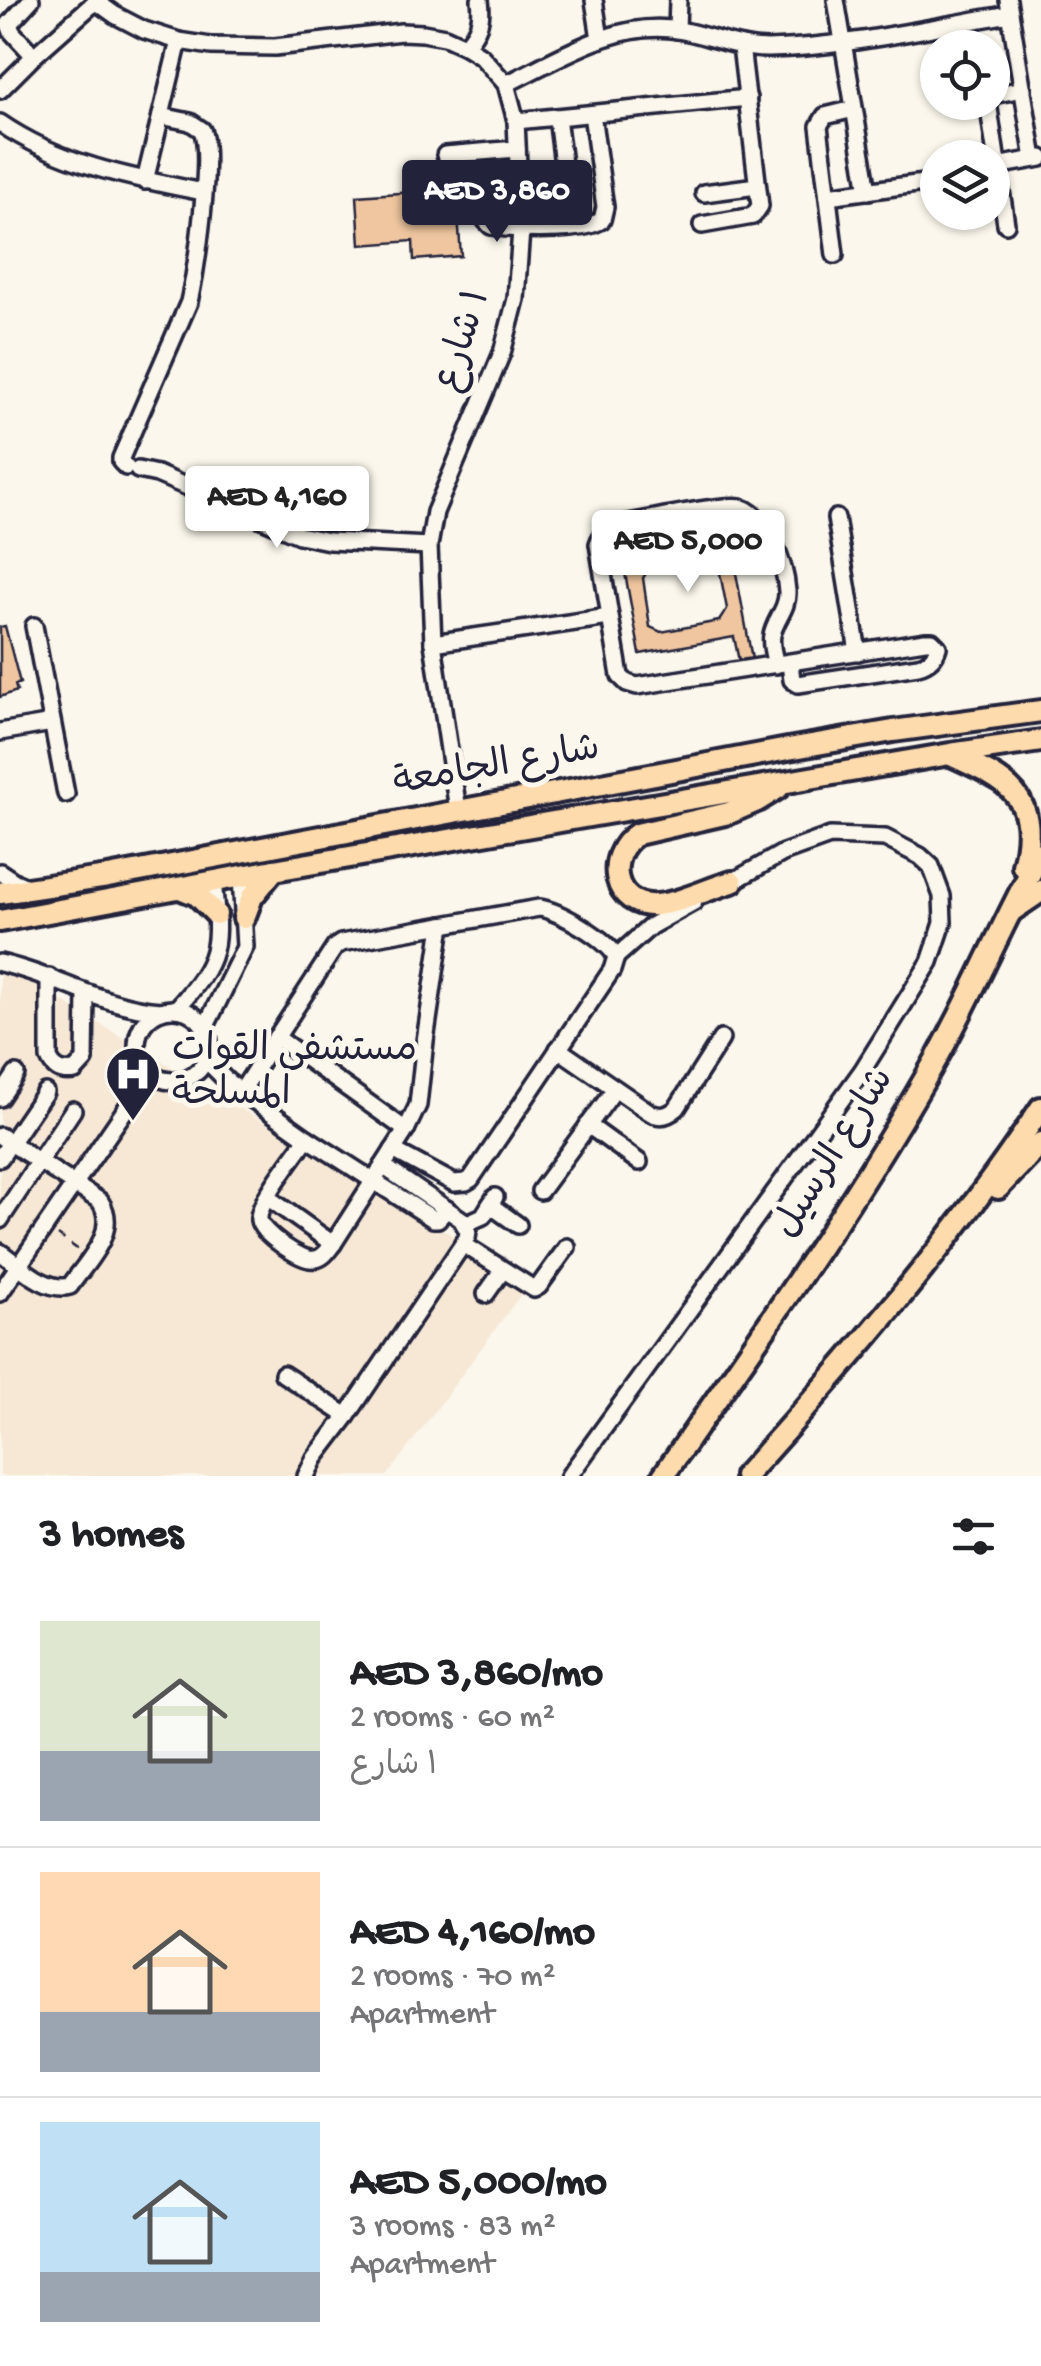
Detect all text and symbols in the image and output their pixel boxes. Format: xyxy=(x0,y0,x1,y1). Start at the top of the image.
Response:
map controls xyxy=(920,30,1010,230)
button: locate xyxy=(920,30,1010,120)
button: layers xyxy=(920,140,1010,230)
pin: AED 3,860 xyxy=(383,160,611,245)
text: AED 3,860 xyxy=(424,173,570,211)
street label: ١ شارع xyxy=(427,284,502,398)
pin: AED 4,160 xyxy=(163,466,391,551)
text: AED 4,160 xyxy=(207,479,347,517)
pin: AED 5,000 xyxy=(574,510,802,595)
text: AED 5,000 xyxy=(614,523,762,561)
street label: شارع الجامعة xyxy=(390,727,604,808)
place label: مستشفى القوات المسلحة xyxy=(172,1029,417,1118)
hospital icon: مستشفى القوات المسلحة xyxy=(103,1044,163,1123)
street label: شارع الرسيل xyxy=(765,1060,906,1247)
icon: filters xyxy=(946,1509,1001,1564)
text: 3 homes xyxy=(40,1512,183,1561)
text: AED 3,860/mo xyxy=(350,1651,603,1700)
icon: home xyxy=(120,1661,240,1781)
text: 2 rooms · 60 m² xyxy=(350,1700,555,1738)
text: ١ شارع xyxy=(350,1748,438,1786)
text: AED 4,160/mo xyxy=(350,1910,595,1959)
icon: home xyxy=(120,1912,240,2032)
text: 2 rooms · 70 m² xyxy=(350,1959,555,1997)
text: Apartment xyxy=(350,1997,494,2035)
text: AED 5,000/mo xyxy=(350,2160,607,2209)
icon: home xyxy=(120,2162,240,2282)
text: 3 rooms · 83 m² xyxy=(350,2209,556,2247)
text: Apartment xyxy=(350,2247,494,2285)

